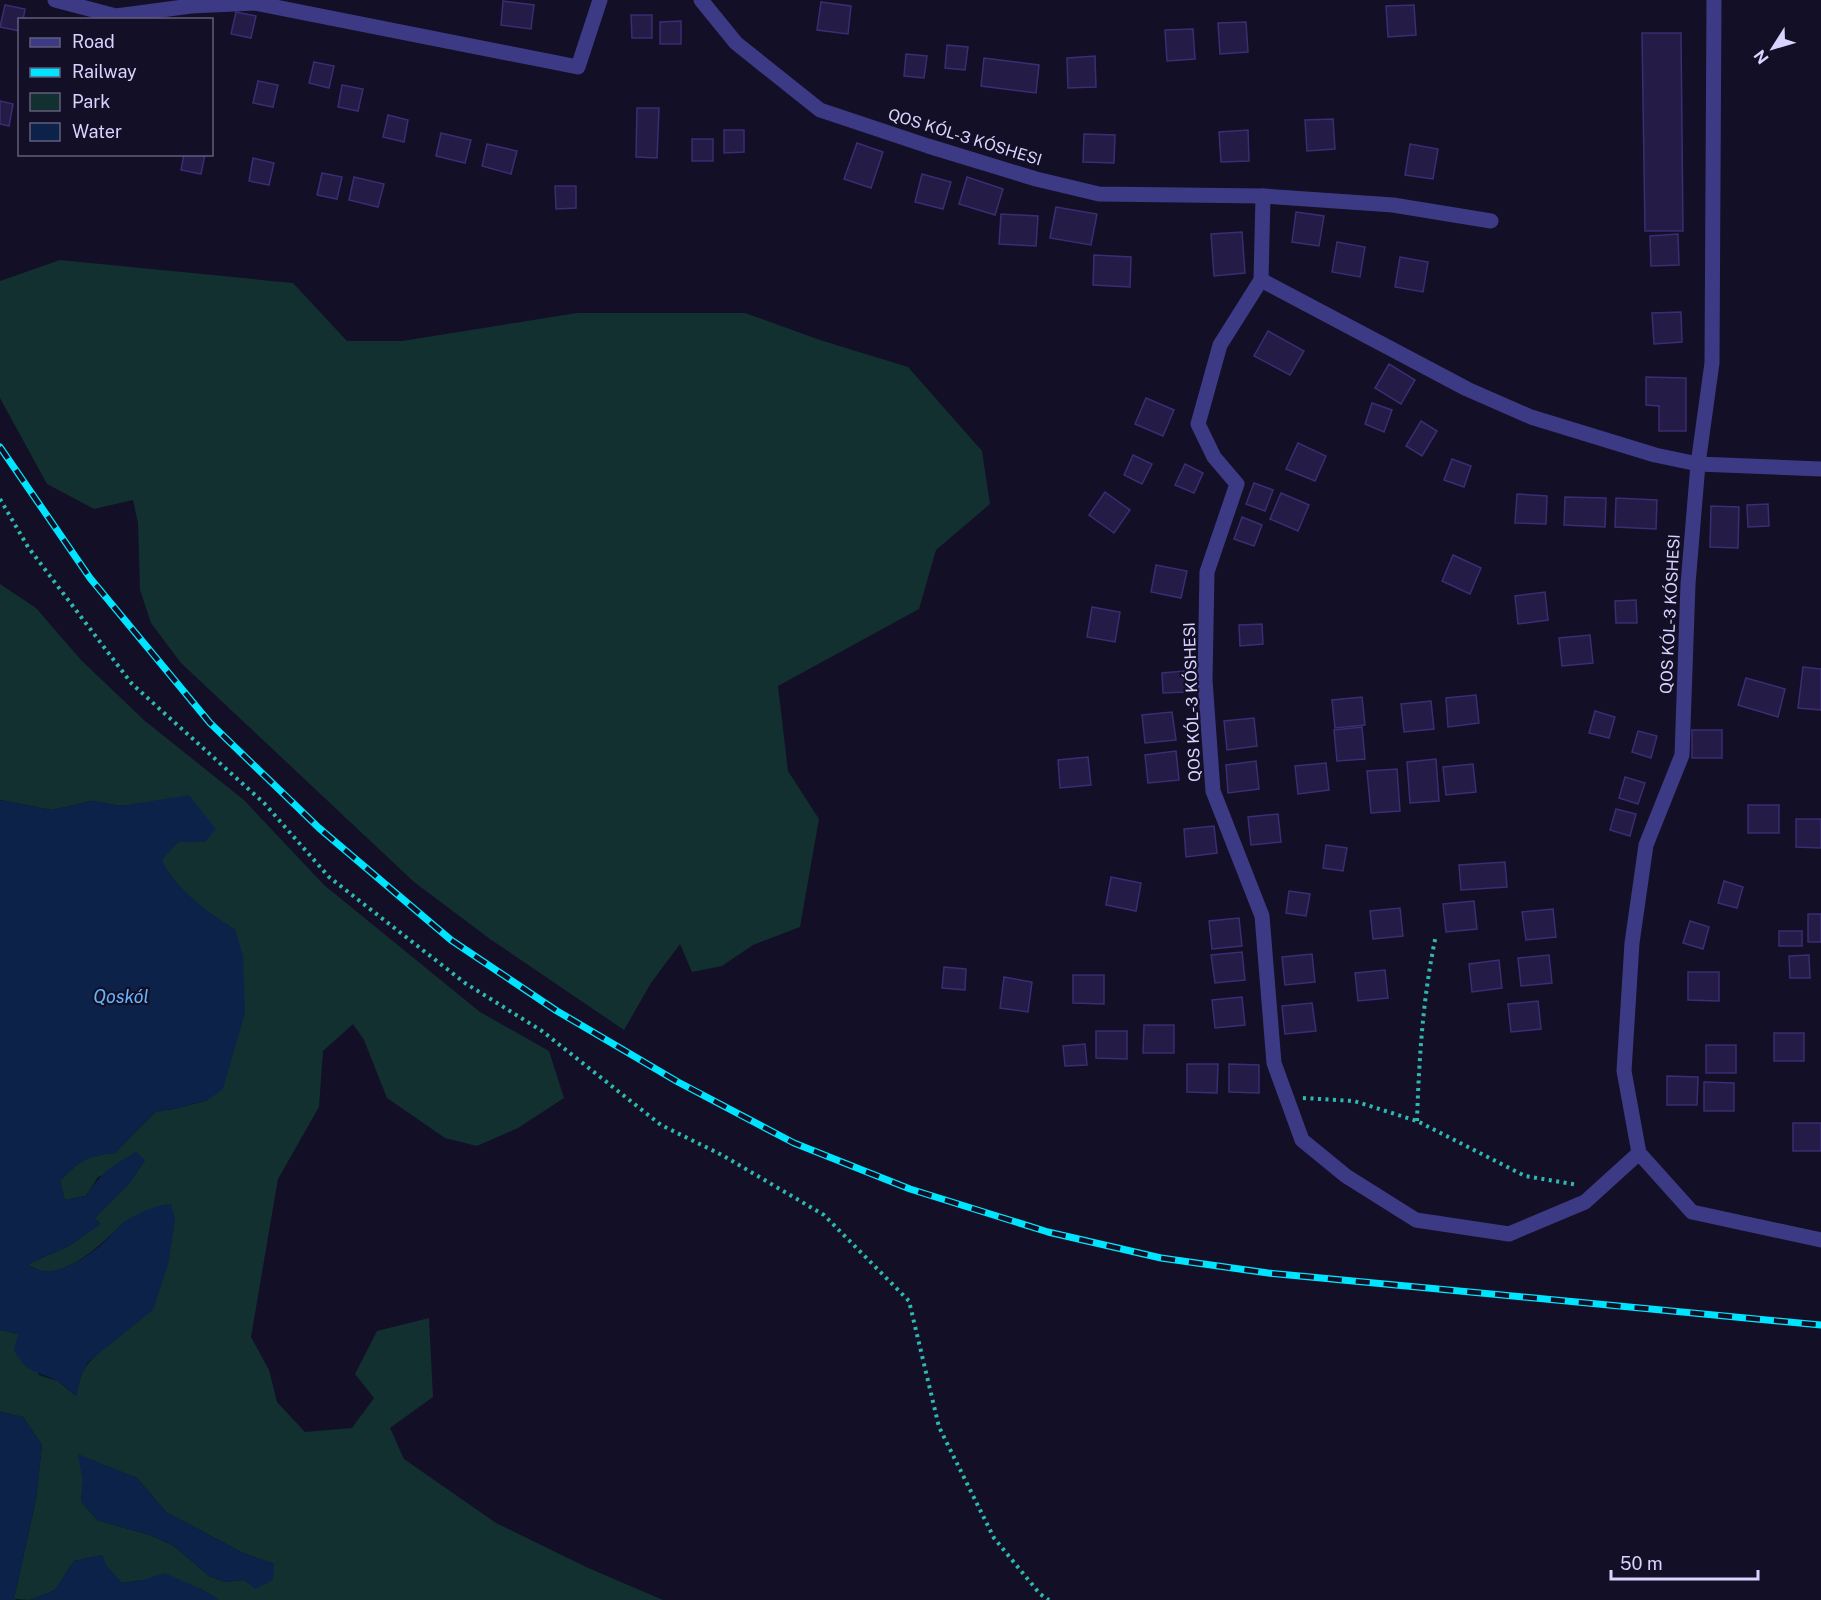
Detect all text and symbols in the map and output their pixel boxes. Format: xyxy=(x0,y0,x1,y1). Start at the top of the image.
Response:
legend xyxy=(18,18,213,156)
north arrow xyxy=(1743,18,1803,78)
text: Road xyxy=(72,31,115,52)
text: N xyxy=(1750,46,1773,67)
text: Railway xyxy=(72,61,137,82)
text: Park xyxy=(72,91,110,112)
street label: QOS KÓL-3 KÓSHESI xyxy=(886,104,1045,169)
text: Water xyxy=(72,121,122,142)
street label: QOS KÓL-3 KÓSHESI xyxy=(1655,534,1684,694)
street label: QOS KÓL-3 KÓSHESI xyxy=(1179,622,1204,782)
water label: Qoskól xyxy=(93,986,149,1007)
scale bar xyxy=(1611,1543,1758,1581)
text: 50 m xyxy=(1620,1553,1663,1574)

